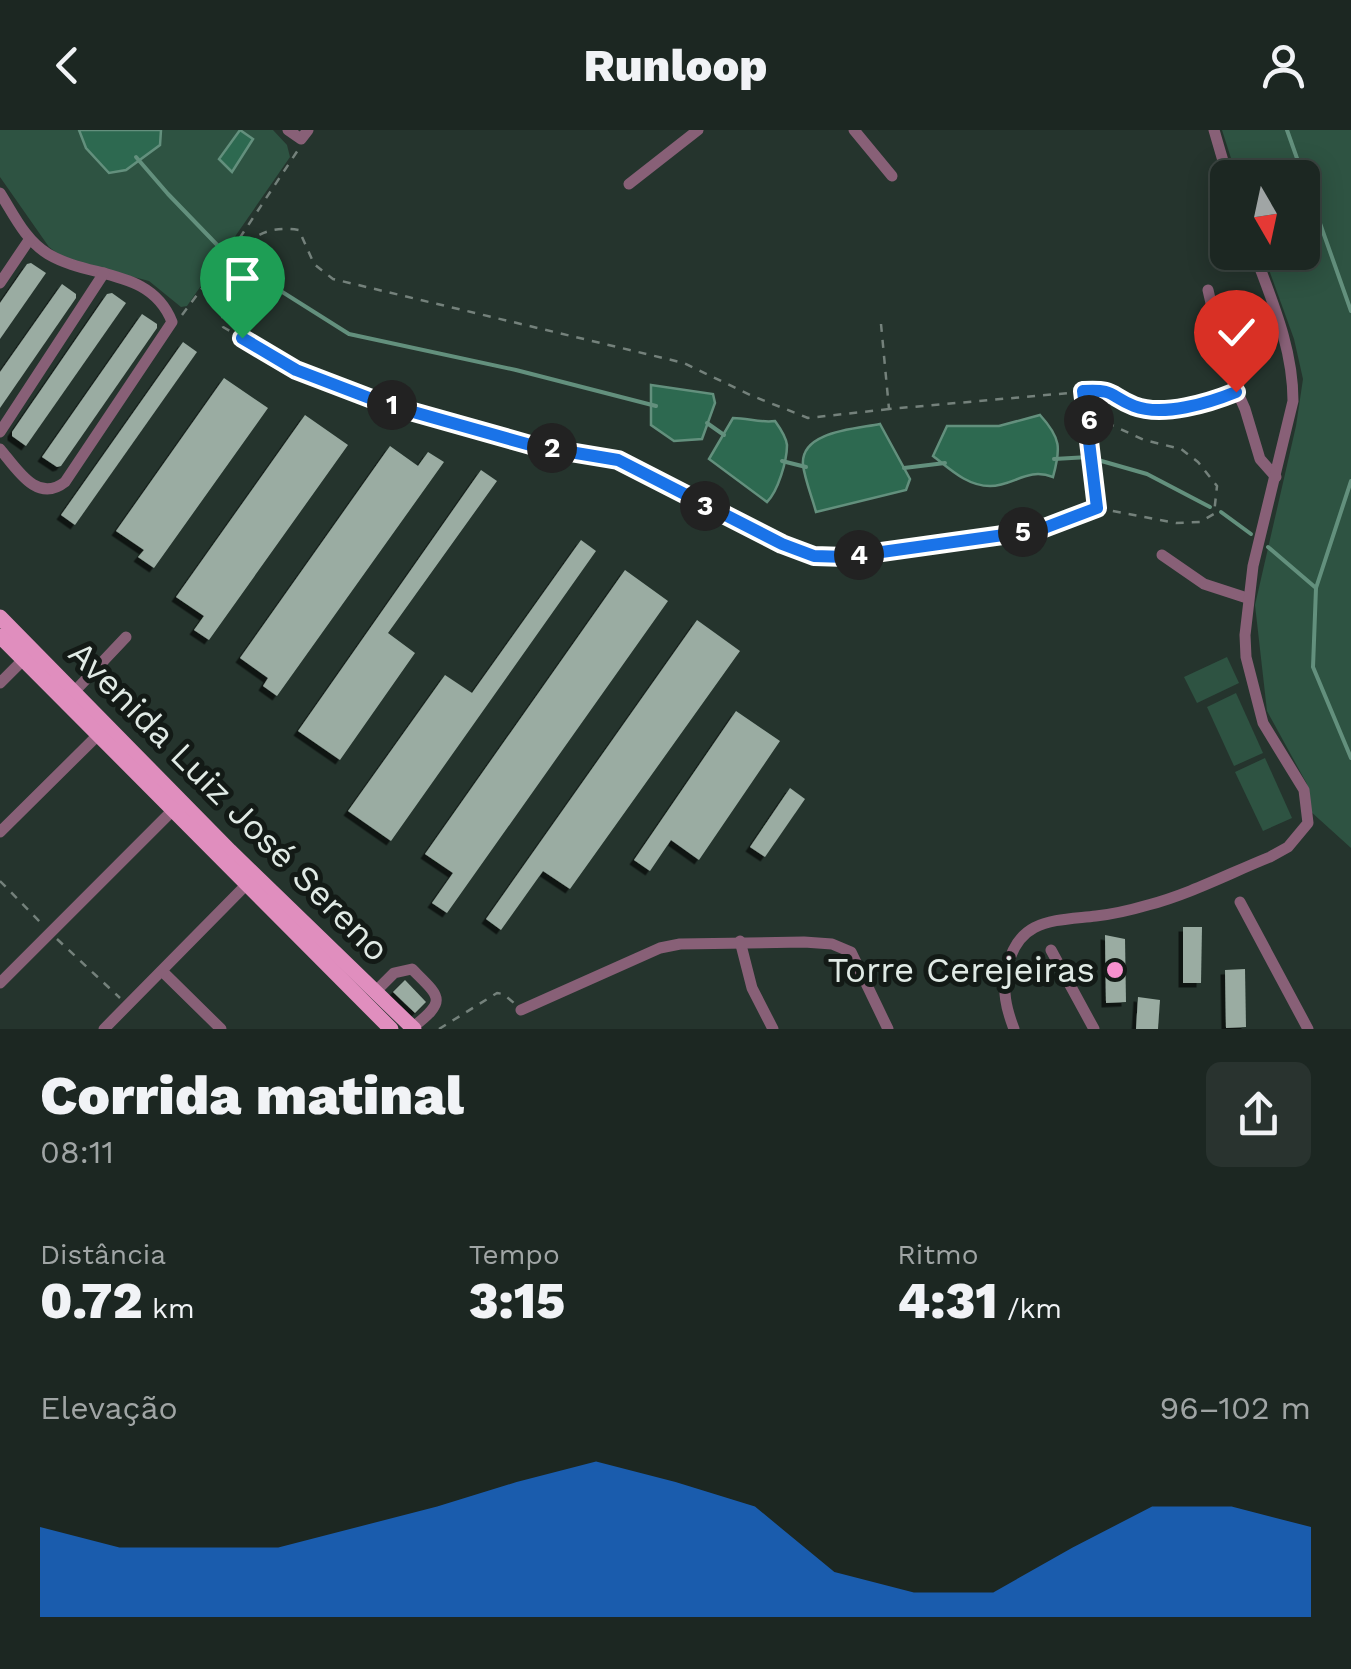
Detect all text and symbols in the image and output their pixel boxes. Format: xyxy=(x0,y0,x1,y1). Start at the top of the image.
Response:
icon: back xyxy=(40,38,95,93)
icon: person xyxy=(1256,38,1311,93)
text: Runloop xyxy=(583,39,768,92)
north arrow xyxy=(1210,160,1320,270)
map controls xyxy=(1210,160,1320,270)
pin xyxy=(200,236,285,339)
icon: arrive xyxy=(215,251,270,306)
pin xyxy=(1194,290,1279,393)
icon: check xyxy=(1209,305,1264,360)
pin: 1 xyxy=(367,380,417,430)
text: 1 xyxy=(386,388,398,421)
pin: 6 xyxy=(1064,395,1114,445)
text: 6 xyxy=(1080,403,1098,436)
pin: 2 xyxy=(527,423,577,473)
text: 2 xyxy=(544,431,560,464)
pin: 3 xyxy=(680,481,730,531)
text: 3 xyxy=(697,489,713,522)
pin: 5 xyxy=(998,507,1048,557)
text: 5 xyxy=(1015,515,1031,548)
pin: 4 xyxy=(834,530,884,580)
text: 4 xyxy=(850,538,868,571)
street label: Avenida Luiz José Sereno xyxy=(60,632,398,970)
place label: Torre Cerejeiras xyxy=(828,949,1095,991)
marker: Torre Cerejeiras xyxy=(1104,959,1126,981)
button: share xyxy=(1206,1062,1311,1167)
text: Corrida matinal xyxy=(40,1063,464,1127)
text: 08:11 xyxy=(40,1133,114,1171)
text: Distância xyxy=(40,1238,166,1271)
text: Tempo xyxy=(469,1238,560,1271)
text: Ritmo xyxy=(897,1238,978,1271)
text: 0.72 xyxy=(40,1271,142,1330)
text: 3:15 xyxy=(469,1271,565,1330)
text: 4:31 xyxy=(897,1271,998,1330)
text: km xyxy=(142,1292,195,1325)
text: /km xyxy=(998,1292,1062,1325)
text: Elevação xyxy=(40,1389,178,1427)
text: 96–102 m xyxy=(1159,1389,1311,1427)

